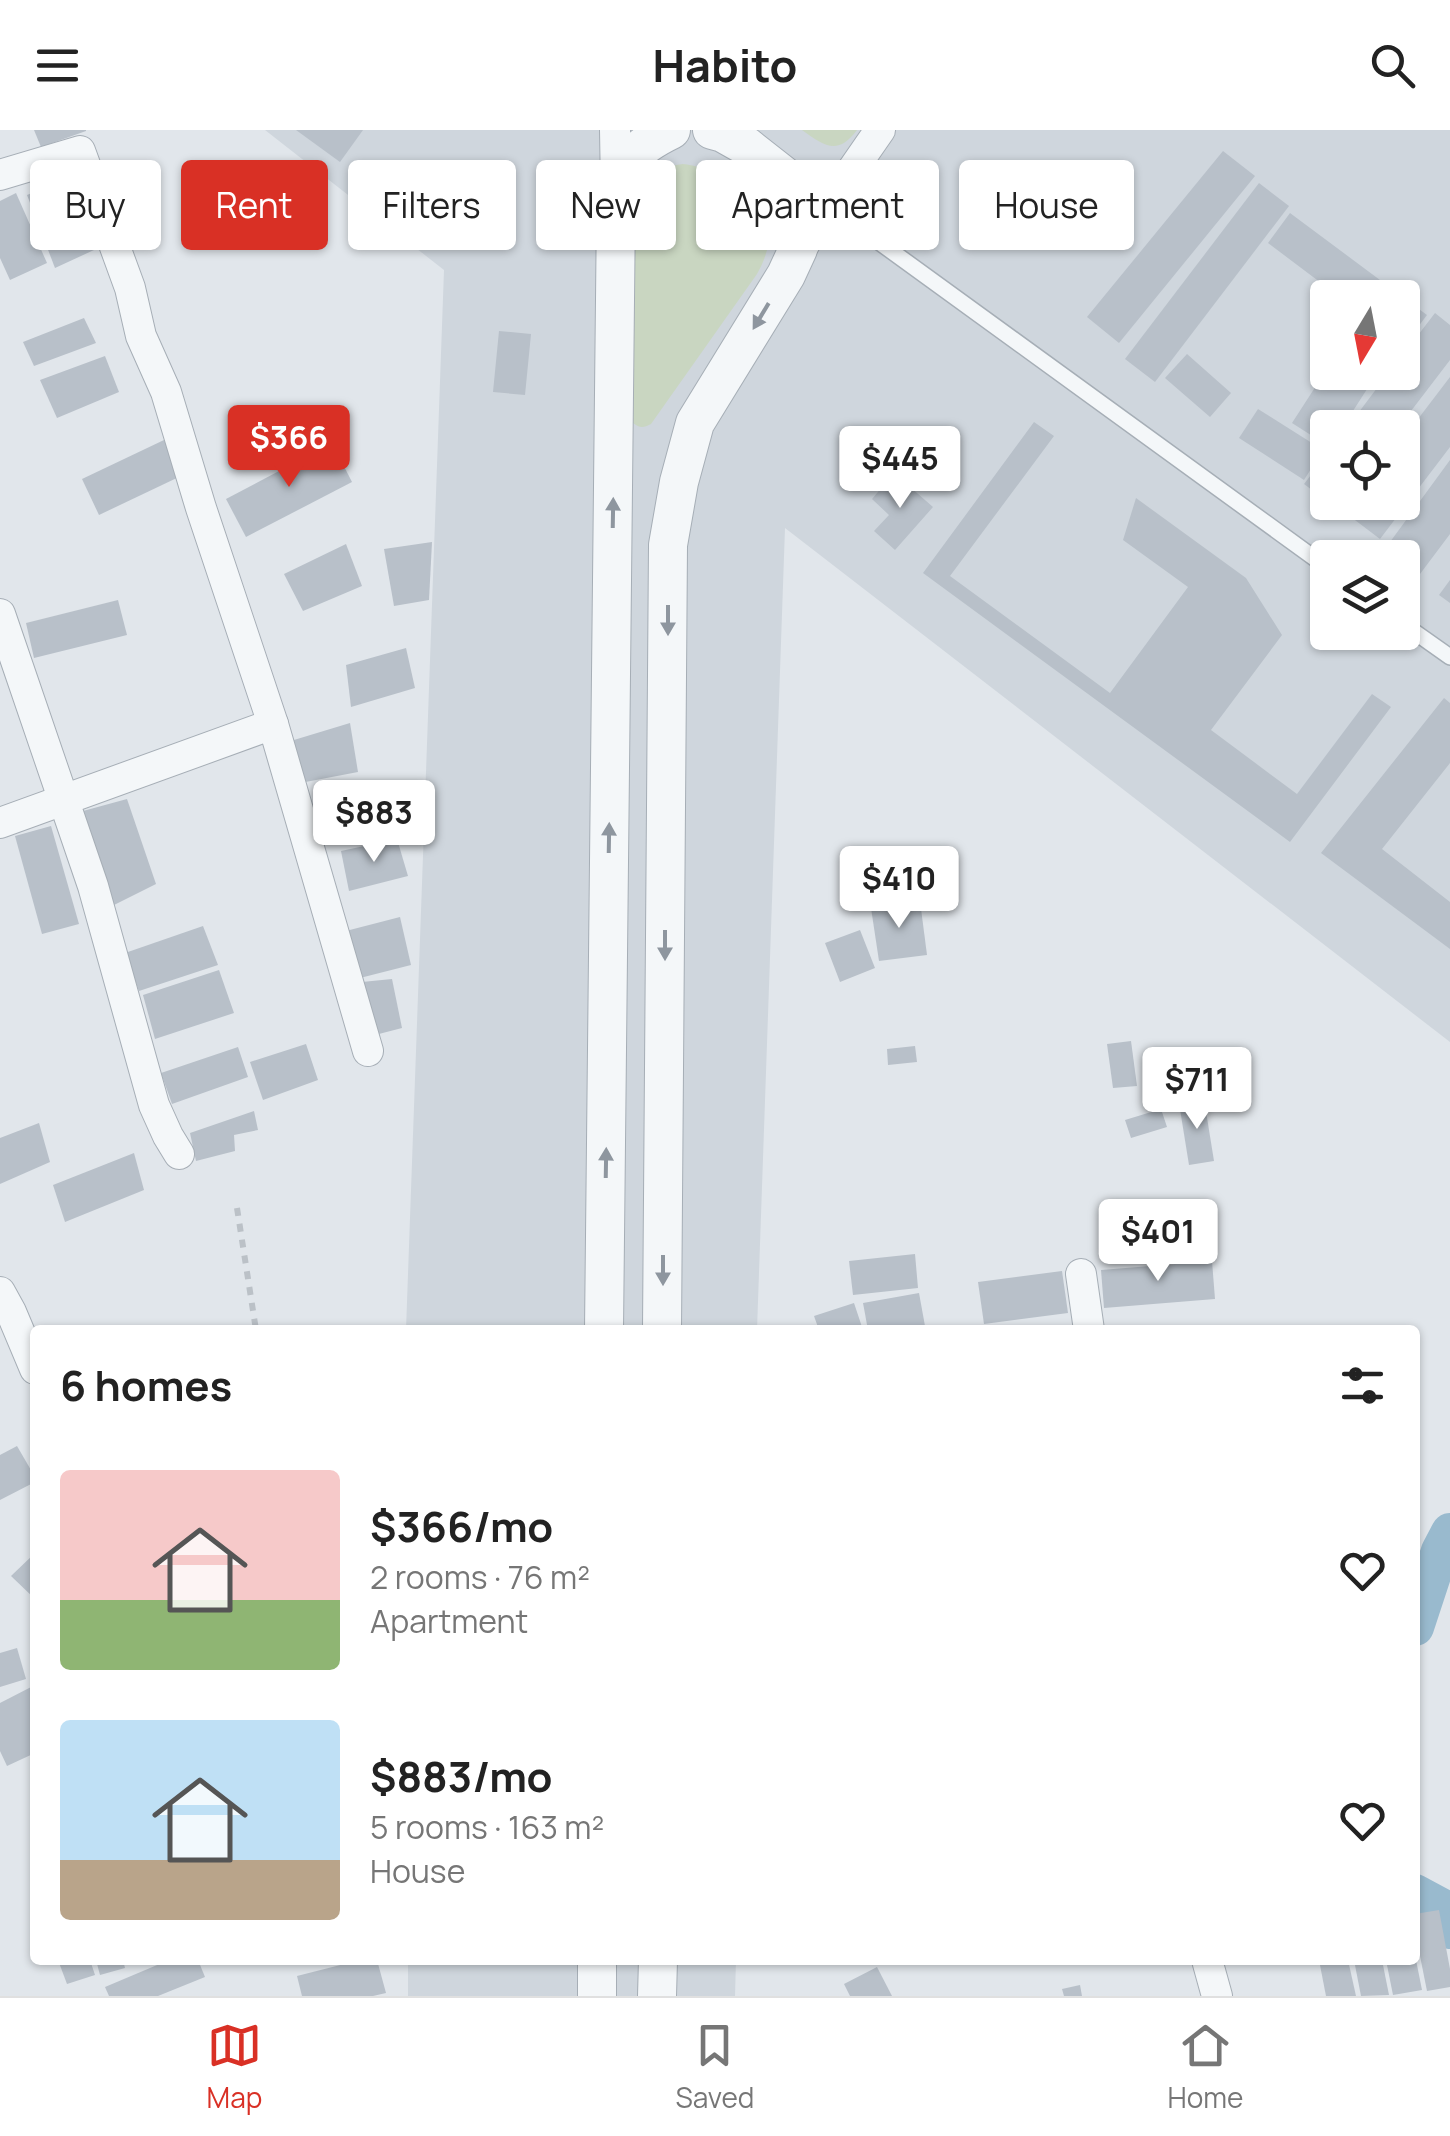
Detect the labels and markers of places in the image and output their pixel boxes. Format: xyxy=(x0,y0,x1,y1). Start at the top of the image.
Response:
pin: $366 xyxy=(230,405,348,490)
pin: $445 xyxy=(841,426,959,511)
pin: $883 xyxy=(315,780,433,865)
pin: $410 xyxy=(840,846,958,931)
pin: $711 xyxy=(1138,1047,1256,1132)
pin: $401 xyxy=(1099,1199,1217,1284)

